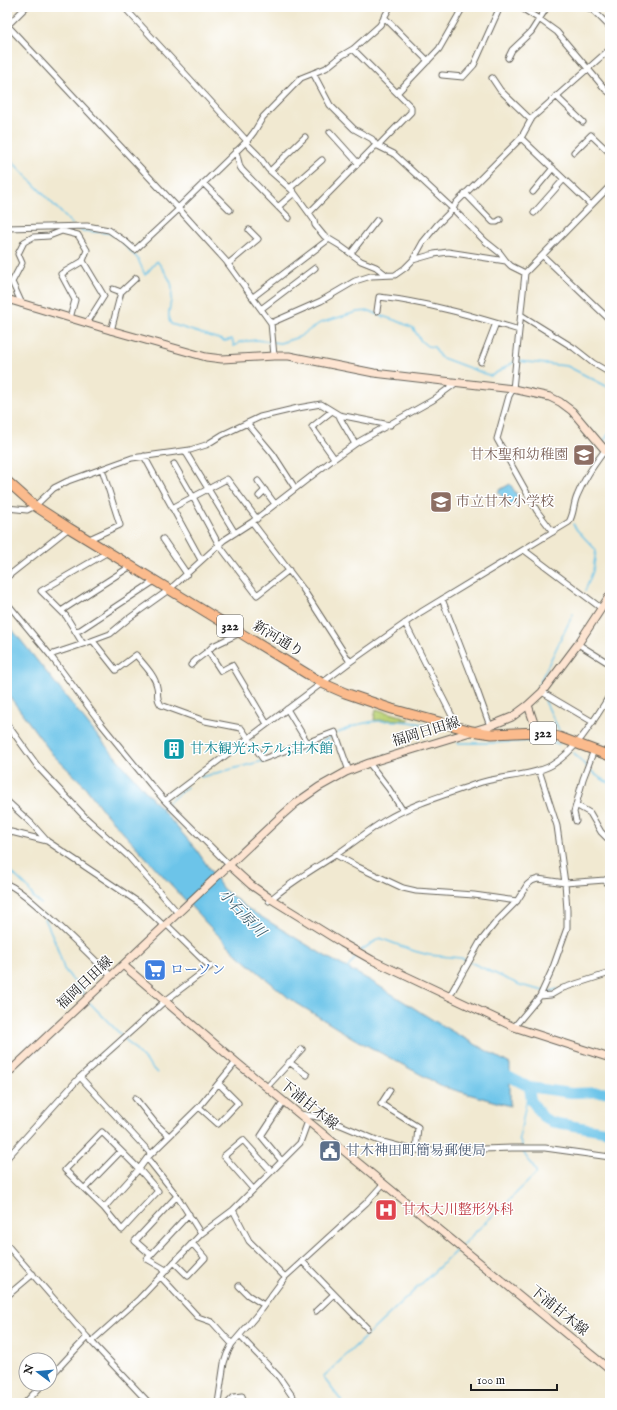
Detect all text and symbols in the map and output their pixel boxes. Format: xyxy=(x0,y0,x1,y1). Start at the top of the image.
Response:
school or university icon: 甘木聖和幼稚園 xyxy=(571,442,597,468)
place label: 甘木聖和幼稚園 xyxy=(470,446,568,464)
school or university icon: 市立甘木小学校 xyxy=(428,489,454,515)
place label: 市立甘木小学校 xyxy=(456,493,554,511)
road number: 322 xyxy=(217,615,243,637)
street label: 新河通り xyxy=(249,617,307,661)
street label: 福岡日田線 xyxy=(390,713,462,751)
road number: 322 xyxy=(530,722,556,744)
building icon: 甘木観光ホテル;甘木館 xyxy=(161,736,187,762)
place label: 甘木観光ホテル;甘木館 xyxy=(190,740,333,758)
water label: 小石原川 xyxy=(214,885,271,943)
street label: 福岡日田線 xyxy=(53,953,117,1013)
supermarket icon: ローソン xyxy=(142,957,168,983)
place label: ローソン xyxy=(170,961,225,979)
street label: 下浦甘木線 xyxy=(276,1076,342,1134)
public building icon: 甘木神田町簡易郵便局 xyxy=(317,1138,343,1164)
place label: 甘木神田町簡易郵便局 xyxy=(346,1142,486,1160)
hospital icon: 甘木大川整形外科 xyxy=(373,1197,399,1223)
place label: 甘木大川整形外科 xyxy=(402,1201,514,1219)
street label: 下浦甘木線 xyxy=(526,1282,592,1340)
north arrow xyxy=(18,1352,58,1392)
text: N xyxy=(21,1363,38,1377)
scale bar xyxy=(471,1366,557,1392)
text: 100 m xyxy=(477,1373,505,1388)

